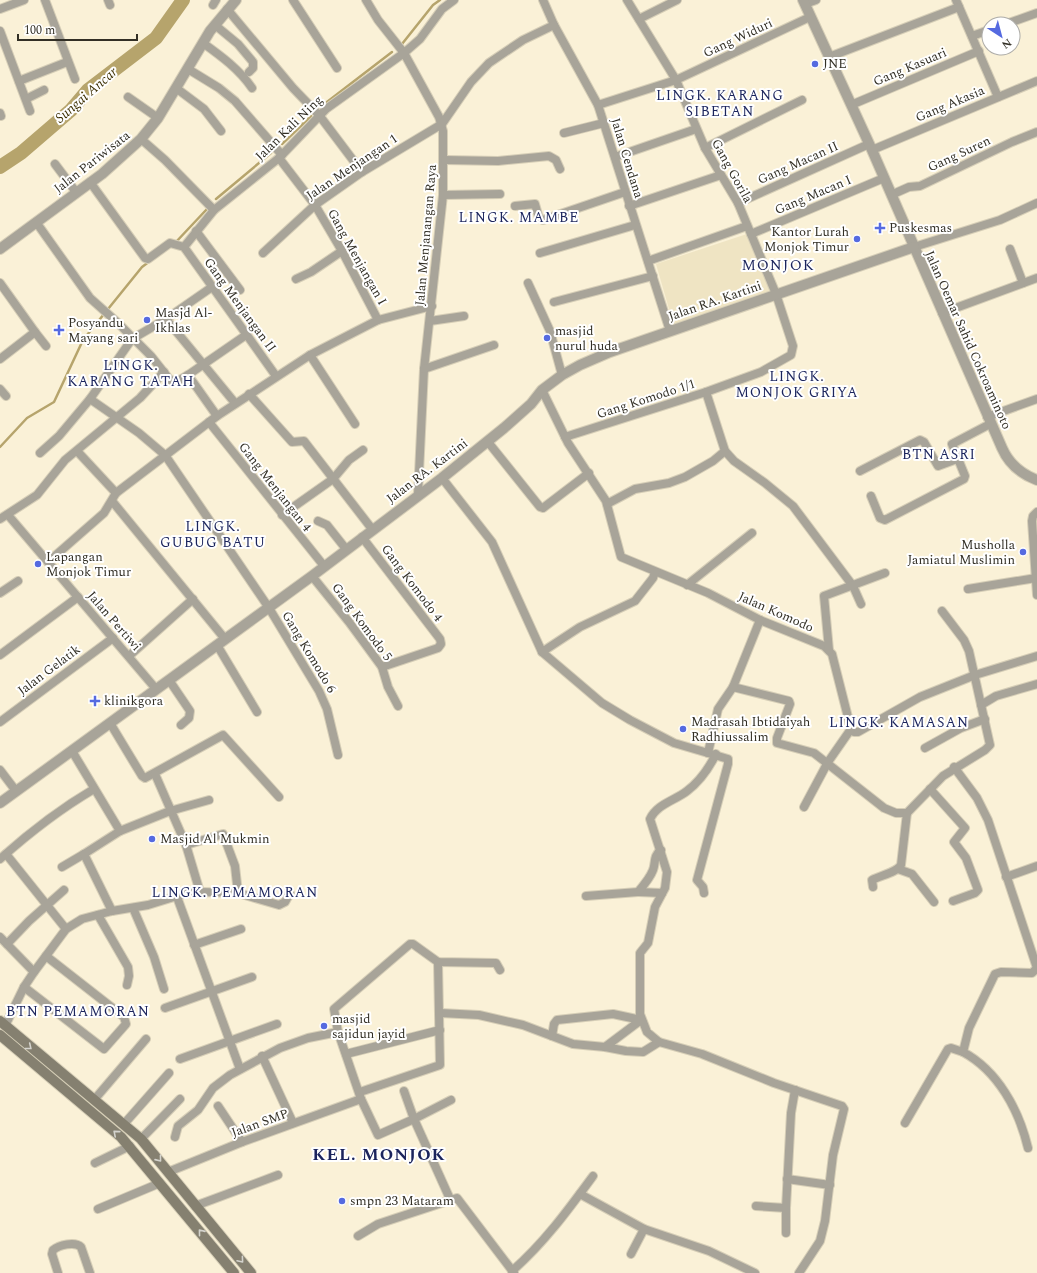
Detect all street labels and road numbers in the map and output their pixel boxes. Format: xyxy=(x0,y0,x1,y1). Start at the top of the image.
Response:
street label: Gang Widuri xyxy=(700,13,776,63)
street label: Gang Kasuari xyxy=(870,43,950,91)
street label: Gang Akasia xyxy=(912,80,988,128)
street label: Jalan Kali Ning xyxy=(251,90,327,166)
street label: Jalan Cendana xyxy=(605,116,649,201)
street label: Jalan Pariwisata xyxy=(49,125,135,198)
street label: Jalan Menjangan 1 xyxy=(302,129,402,205)
street label: Gang Suren xyxy=(924,131,994,177)
street label: Gang Gorila xyxy=(706,135,758,207)
street label: Gang Macan II xyxy=(754,136,842,190)
street label: Jalan Menjanangan Raya xyxy=(410,163,442,306)
street label: Gang Macan I xyxy=(772,170,854,220)
street label: Gang Menjangan I xyxy=(322,205,392,309)
street label: Jalan Oemar Sahid Cokroaminoto xyxy=(919,247,1017,433)
street label: Gang Menjangan II xyxy=(199,254,281,356)
street label: Jalan RA. Kartini xyxy=(666,276,764,326)
street label: Gang Komodo 1/1 xyxy=(594,374,698,424)
street label: Jalan RA. Kartini xyxy=(382,434,472,508)
street label: Gang Menjangan 4 xyxy=(234,438,317,537)
street label: Gang Komodo 4 xyxy=(376,540,448,626)
street label: Gang Komodo 5 xyxy=(327,579,397,665)
street label: Jalan Komodo xyxy=(735,586,817,638)
street label: Jalan Pertiwi xyxy=(82,587,146,655)
street label: Gang Komodo 6 xyxy=(277,607,342,697)
street label: Jalan Gelatik xyxy=(13,640,85,700)
street label: Jalan SMP xyxy=(229,1103,291,1143)

